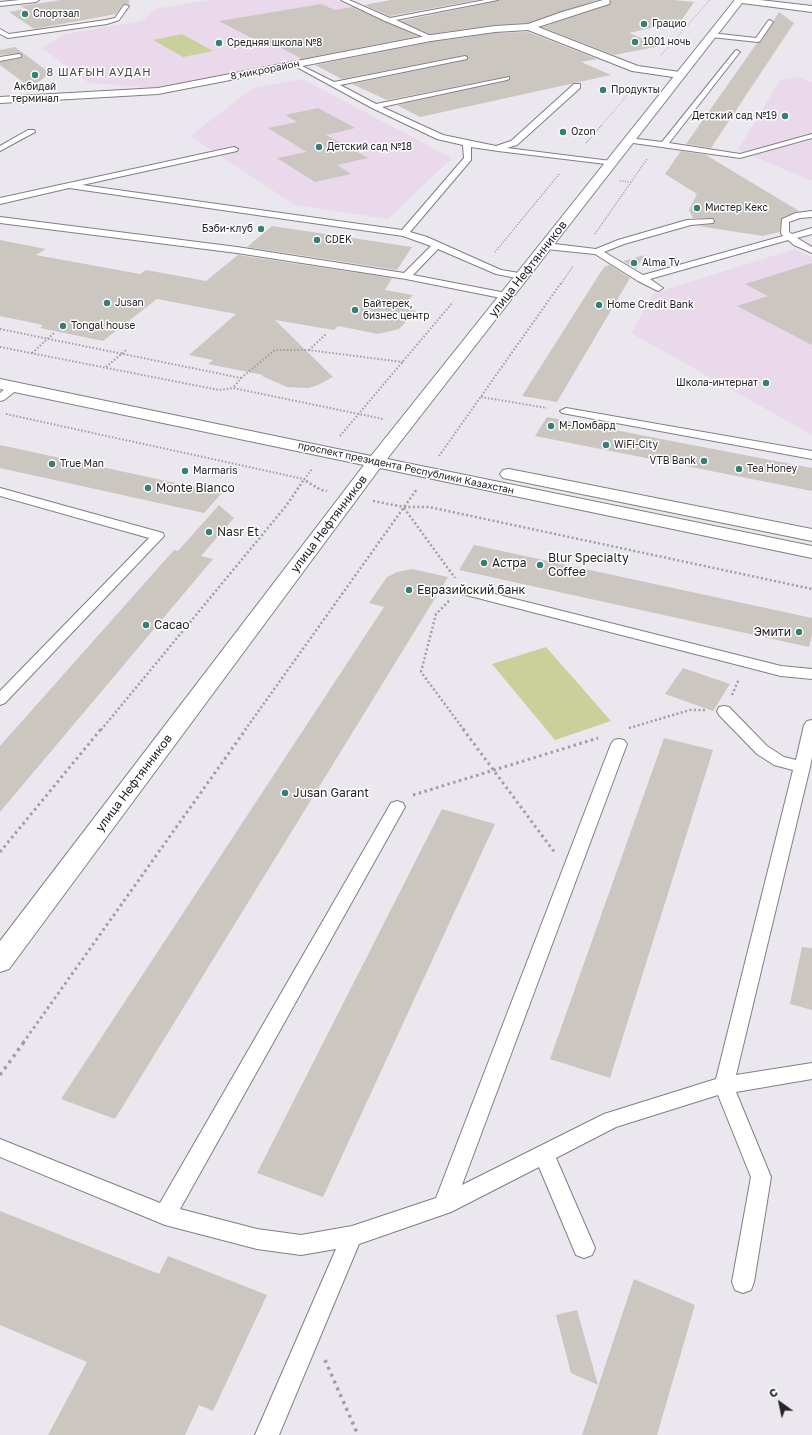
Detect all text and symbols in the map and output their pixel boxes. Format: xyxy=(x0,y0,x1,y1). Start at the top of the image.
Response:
place label: Спортзал xyxy=(33,8,79,20)
marker: Спортзал xyxy=(20,9,30,19)
place label: Грацио xyxy=(652,18,687,30)
marker: Грацио xyxy=(639,19,649,29)
place label: 1001 ночь xyxy=(643,36,690,48)
place label: Средняя школа №8 xyxy=(227,37,322,49)
marker: 1001 ночь xyxy=(630,37,640,47)
marker: Средняя школа №8 xyxy=(214,38,224,48)
street label: 8 микрорайон xyxy=(230,57,300,83)
district label: 8 ШАҒЫН АУДАН xyxy=(46,66,152,80)
marker: Акбидай терминал xyxy=(30,70,40,80)
place label: Акбидай терминал xyxy=(11,81,59,104)
place label: Продукты xyxy=(611,84,660,96)
marker: Продукты xyxy=(598,85,608,95)
place label: Детский сад №19 xyxy=(692,110,777,122)
marker: Детский сад №19 xyxy=(780,111,790,121)
place label: Ozon xyxy=(571,126,596,138)
marker: Ozon xyxy=(558,127,568,137)
place label: Детский сад №18 xyxy=(327,141,412,153)
marker: Детский сад №18 xyxy=(314,142,324,152)
place label: Мистер Кекс xyxy=(705,202,768,214)
marker: Мистер Кекс xyxy=(692,203,702,213)
street label: улица Нефтянников xyxy=(486,218,570,320)
place label: Бэби-клуб xyxy=(202,223,253,235)
marker: Бэби-клуб xyxy=(256,224,266,234)
place label: CDEK xyxy=(325,234,352,246)
marker: CDEK xyxy=(312,235,322,245)
place label: Alma Tv xyxy=(642,257,680,269)
marker: Alma Tv xyxy=(629,258,639,268)
place label: Jusan xyxy=(115,297,144,309)
marker: Jusan xyxy=(102,298,112,308)
place label: Байтерек, бизнес центр xyxy=(363,298,429,322)
place label: Home Credit Bank xyxy=(607,299,694,311)
marker: Home Credit Bank xyxy=(594,300,604,310)
marker: Байтерек, бизнес центр xyxy=(350,305,360,315)
place label: Tongal house xyxy=(71,320,135,332)
marker: Tongal house xyxy=(58,321,68,331)
place label: Школа-интернат xyxy=(676,377,758,389)
marker: Школа-интернат xyxy=(761,378,771,388)
place label: М-Ломбард xyxy=(559,420,615,432)
marker: М-Ломбард xyxy=(546,421,556,431)
street label: проспект президента Республики Казахстан xyxy=(297,439,515,497)
place label: WiFi-City xyxy=(614,439,658,451)
marker: WiFi-City xyxy=(601,440,611,450)
place label: VTB Bank xyxy=(649,455,696,467)
marker: VTB Bank xyxy=(699,456,709,466)
place label: True Man xyxy=(60,458,104,470)
marker: True Man xyxy=(47,459,57,469)
place label: Tea Honey xyxy=(747,463,797,475)
marker: Tea Honey xyxy=(734,464,744,474)
place label: Marmaris xyxy=(193,465,238,477)
marker: Marmaris xyxy=(180,466,190,476)
street label: улица Нефтянников xyxy=(288,472,370,576)
place label: Monte Bianco xyxy=(156,481,235,495)
marker: Monte Bianco xyxy=(143,483,153,493)
place label: Nasr Et xyxy=(217,525,259,539)
marker: Nasr Et xyxy=(204,527,214,537)
place label: Blur Specialty Coffee xyxy=(548,551,629,579)
place label: Астра xyxy=(492,556,526,570)
marker: Астра xyxy=(479,558,489,568)
marker: Blur Specialty Coffee xyxy=(535,560,545,570)
place label: Евразийский банк xyxy=(417,583,525,597)
marker: Евразийский банк xyxy=(404,585,414,595)
place label: Cacao xyxy=(154,618,189,632)
marker: Cacao xyxy=(141,620,151,630)
place label: Эмити xyxy=(754,625,791,639)
marker: Эмити xyxy=(794,627,804,637)
street label: улица Нефтянников xyxy=(93,731,175,835)
place label: Jusan Garant xyxy=(293,786,369,800)
marker: Jusan Garant xyxy=(280,788,290,798)
north arrow xyxy=(760,1383,800,1423)
text: С xyxy=(766,1385,780,1400)

